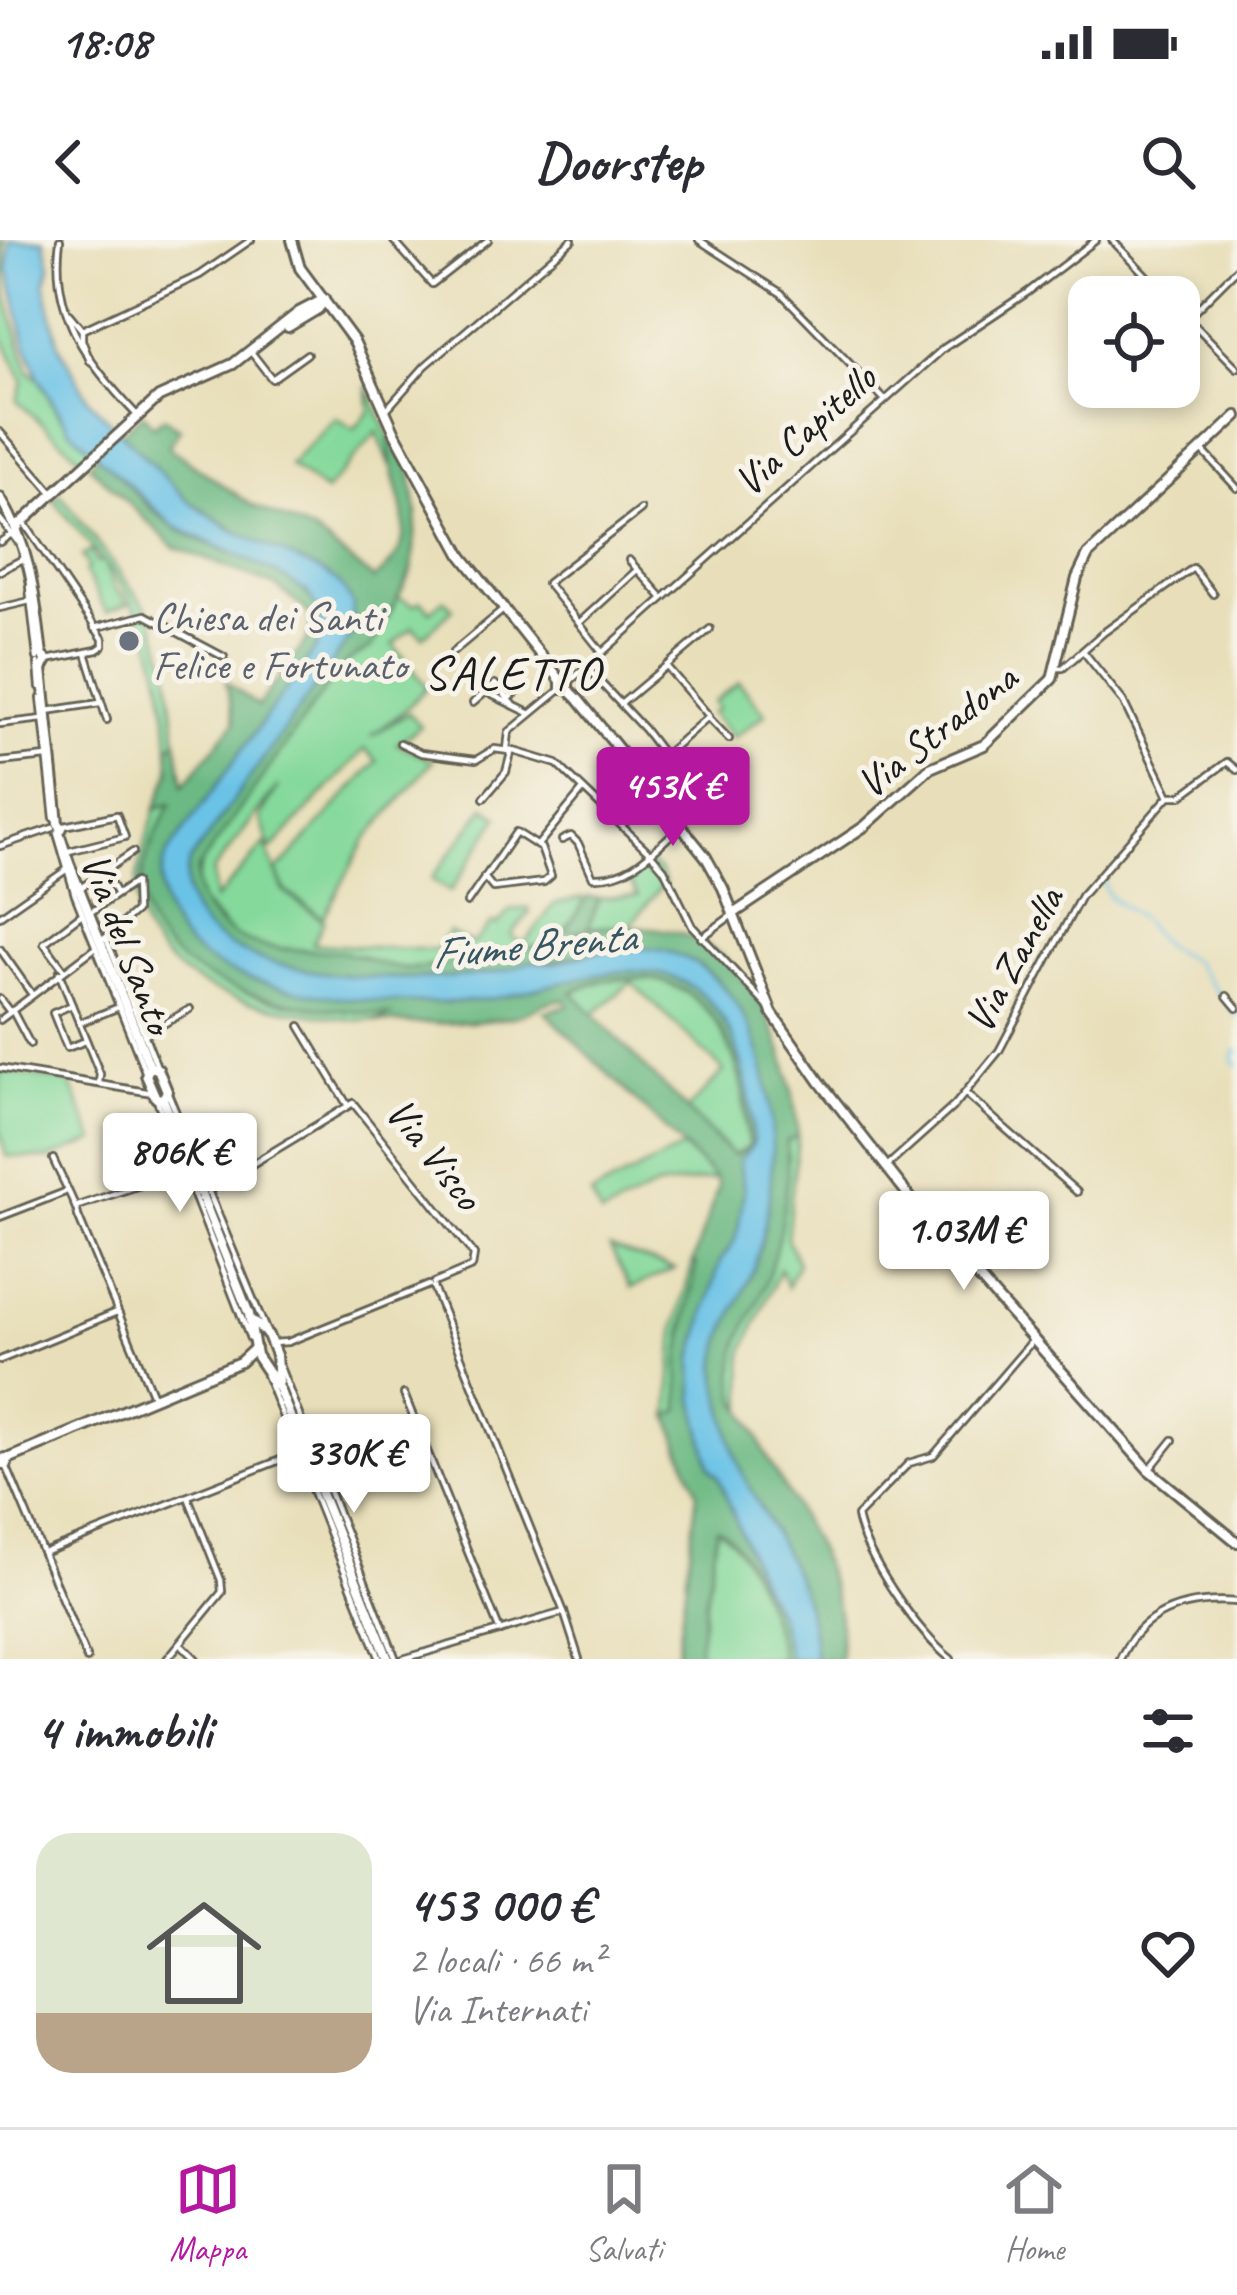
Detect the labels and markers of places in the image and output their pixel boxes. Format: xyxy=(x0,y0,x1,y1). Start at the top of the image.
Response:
place label: Chiesa dei Santi Felice e Fortunato xyxy=(153,591,411,692)
marker: Chiesa dei Santi Felice e Fortunato xyxy=(116,628,142,654)
pin: 453K € xyxy=(575,747,771,849)
pin: 806K € xyxy=(82,1113,278,1215)
pin: 1.03M € xyxy=(853,1191,1075,1293)
pin: 330K € xyxy=(256,1414,452,1516)

